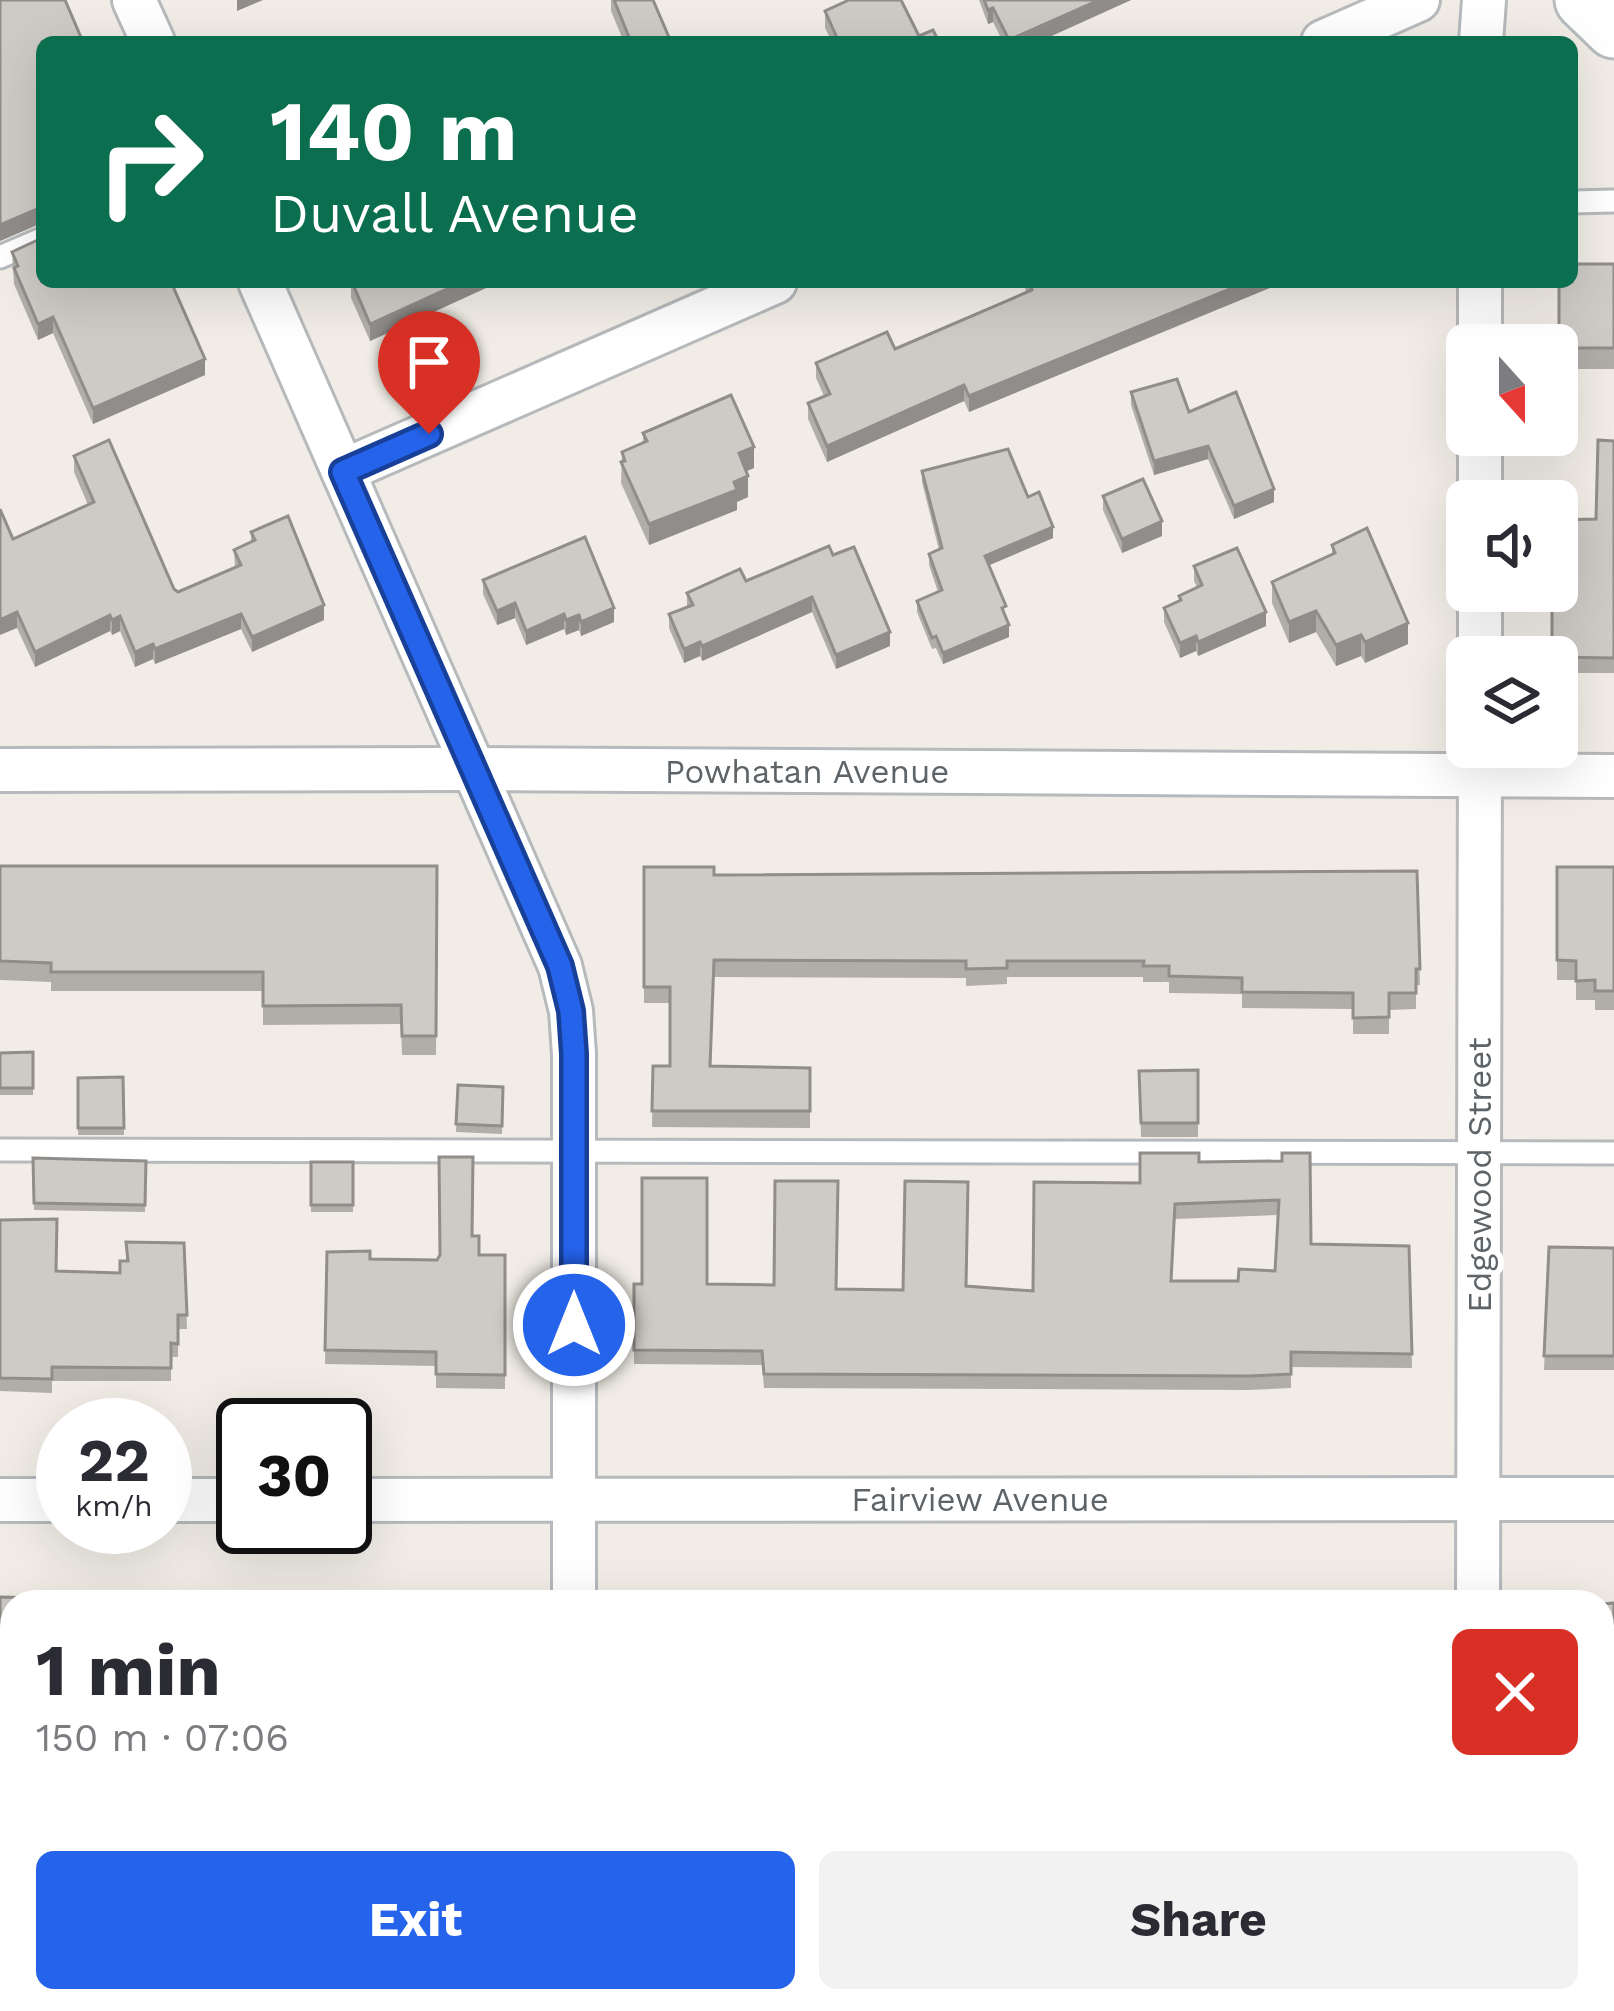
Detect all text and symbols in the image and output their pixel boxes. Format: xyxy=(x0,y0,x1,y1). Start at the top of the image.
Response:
text: 140 m xyxy=(270,82,518,180)
icon: right xyxy=(72,84,228,240)
text: Duvall Avenue xyxy=(270,182,639,245)
pin xyxy=(378,311,480,434)
north arrow xyxy=(1446,324,1578,456)
map controls xyxy=(1446,324,1578,768)
icon: arrive xyxy=(396,329,462,395)
button: sound xyxy=(1446,480,1578,612)
button: layers xyxy=(1446,636,1578,768)
street label: Powhatan Avenue xyxy=(665,752,949,791)
street label: Edgewood Street xyxy=(1460,1037,1499,1313)
position arrow xyxy=(511,1262,637,1388)
speed limit sign: 30 xyxy=(216,1398,372,1554)
text: 22 xyxy=(78,1425,150,1496)
street label: Fairview Avenue xyxy=(851,1480,1109,1519)
text: km/h xyxy=(75,1488,153,1523)
text: 1 min xyxy=(36,1628,221,1712)
button: close xyxy=(1452,1629,1578,1755)
text: 150 m · 07:06 xyxy=(36,1715,289,1760)
button: Exit xyxy=(36,1851,795,1989)
button: Share xyxy=(819,1851,1578,1989)

